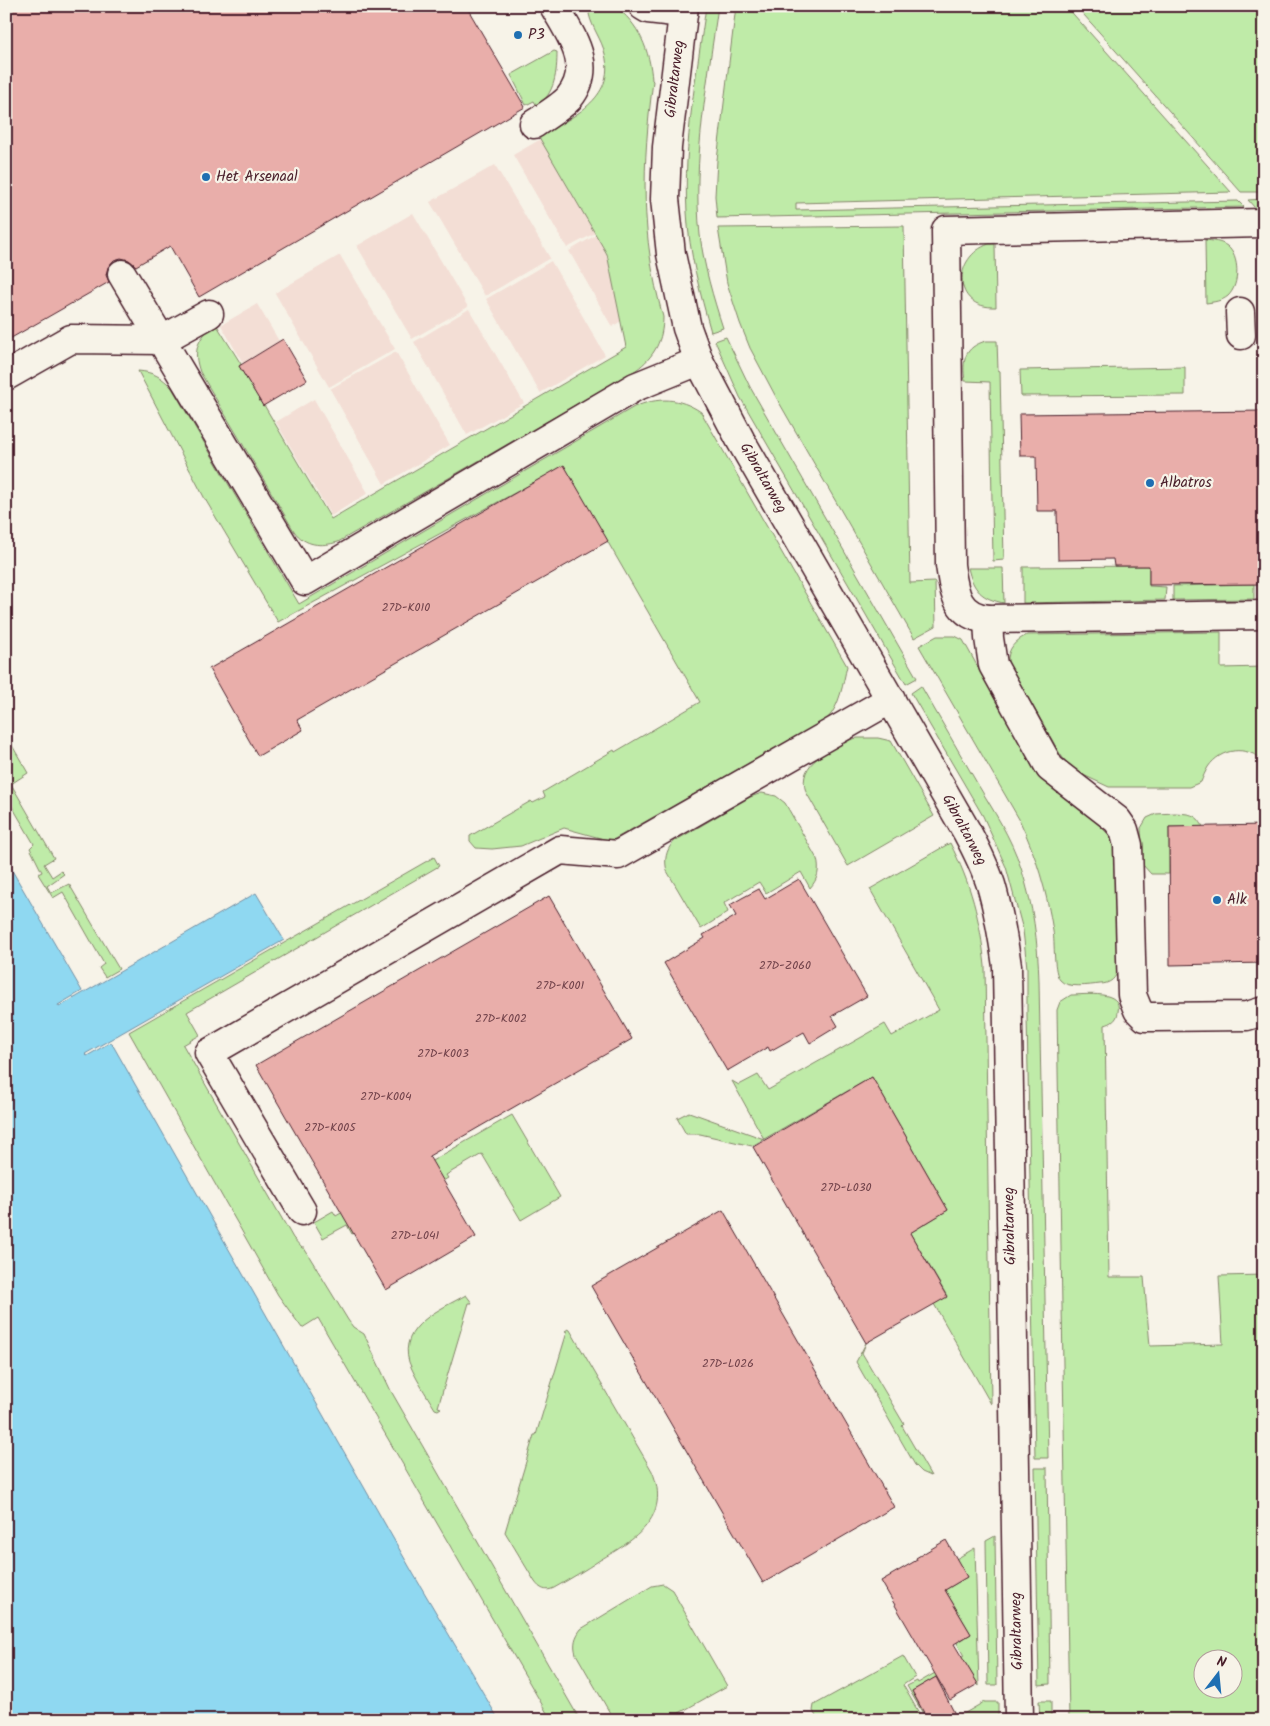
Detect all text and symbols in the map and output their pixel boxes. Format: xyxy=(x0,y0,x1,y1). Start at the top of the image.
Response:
place label: P3 xyxy=(528,23,545,47)
marker: P3 xyxy=(512,29,524,41)
street label: Gibraltarweg xyxy=(658,39,692,119)
place label: Het Arsenaal xyxy=(216,165,298,189)
marker: Het Arsenaal xyxy=(200,171,212,183)
street label: Gibraltarweg xyxy=(733,438,793,518)
place label: Albatros xyxy=(1160,471,1212,495)
marker: Albatros xyxy=(1144,477,1156,489)
house number: 27D-K010 xyxy=(382,598,430,617)
street label: Gibraltarweg xyxy=(935,790,993,870)
place label: Alk xyxy=(1227,888,1248,912)
marker: Alk xyxy=(1211,894,1223,906)
house number: 27D-Z060 xyxy=(759,956,811,975)
house number: 27D-K001 xyxy=(536,976,585,995)
house number: 27D-K002 xyxy=(475,1009,527,1028)
house number: 27D-K003 xyxy=(417,1044,469,1063)
house number: 27D-K004 xyxy=(360,1087,412,1106)
house number: 27D-K005 xyxy=(304,1118,357,1137)
house number: 27D-L030 xyxy=(820,1178,872,1197)
street label: Gibraltarweg xyxy=(997,1187,1023,1265)
house number: 27D-L041 xyxy=(391,1226,440,1245)
house number: 27D-L026 xyxy=(702,1354,754,1373)
street label: Gibraltarweg xyxy=(1004,1592,1030,1670)
north arrow xyxy=(1192,1648,1242,1698)
text: N xyxy=(1214,1651,1229,1674)

